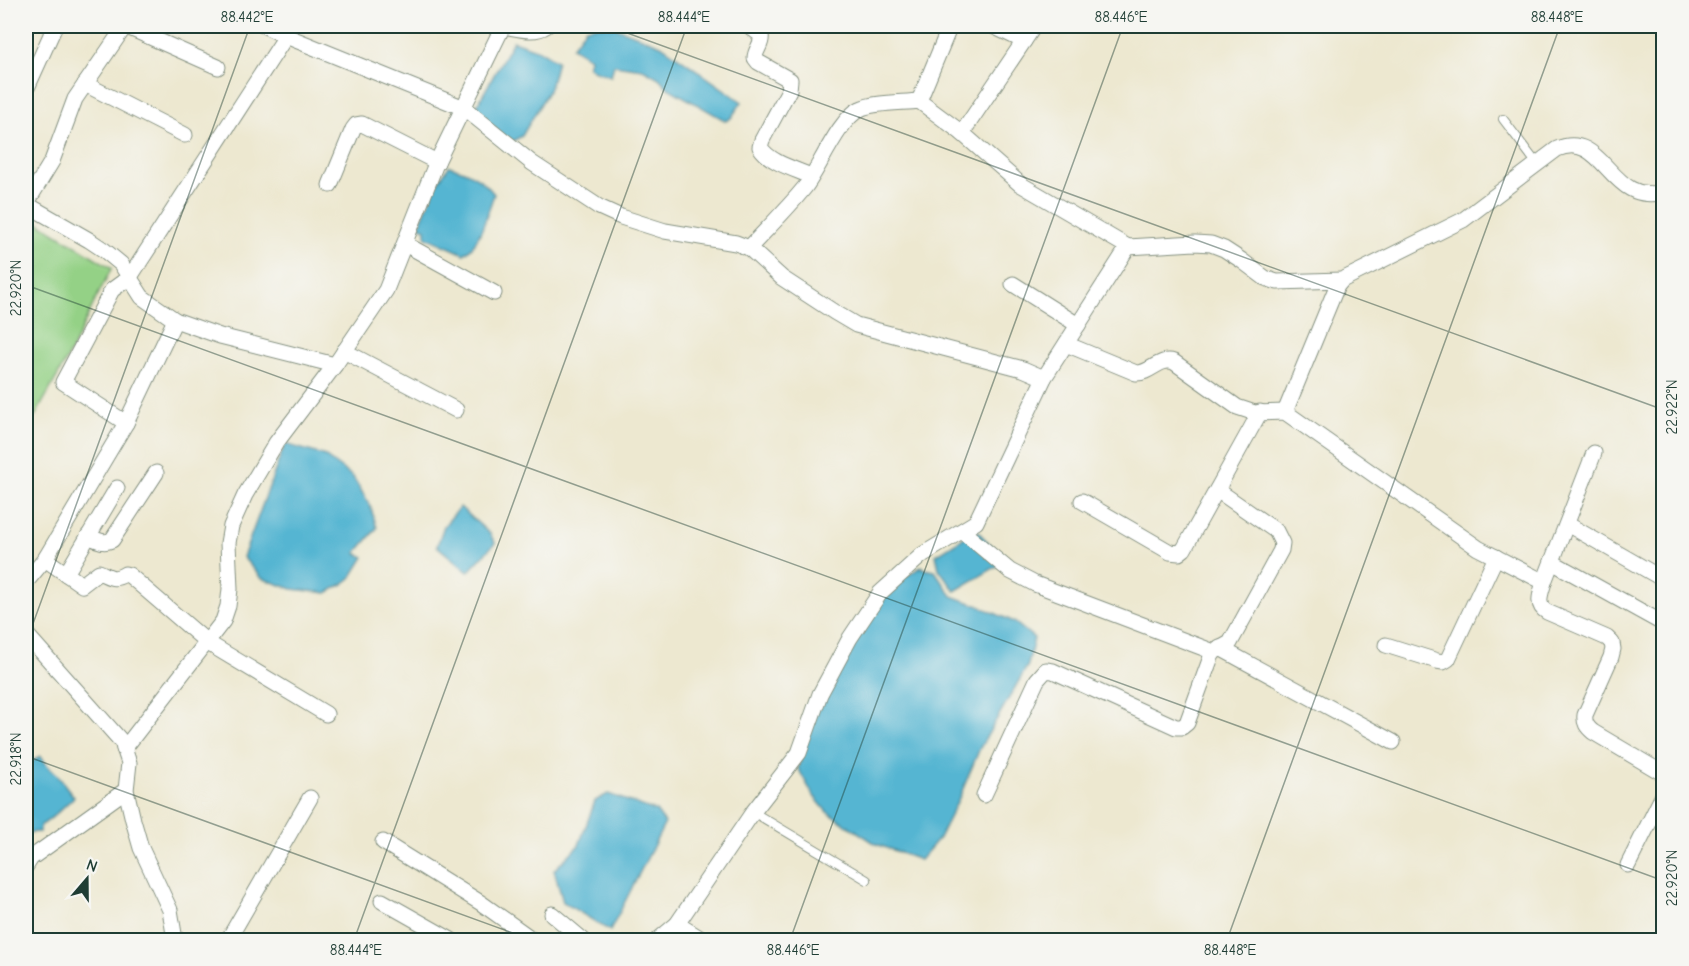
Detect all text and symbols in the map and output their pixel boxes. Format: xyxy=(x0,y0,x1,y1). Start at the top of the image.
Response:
text: 88.442°E xyxy=(221,8,273,26)
text: 88.444°E xyxy=(658,8,710,26)
text: 88.446°E xyxy=(1094,8,1148,26)
text: 88.448°E xyxy=(1531,8,1583,26)
text: 22.920°N xyxy=(7,260,25,316)
text: 22.922°N xyxy=(1663,379,1681,435)
text: 22.918°N xyxy=(7,732,25,786)
north arrow xyxy=(57,849,117,909)
text: 22.920°N xyxy=(1663,850,1681,906)
text: N xyxy=(84,856,100,876)
text: 88.444°E xyxy=(330,941,382,959)
text: 88.446°E xyxy=(766,941,820,959)
text: 88.448°E xyxy=(1204,941,1256,959)

